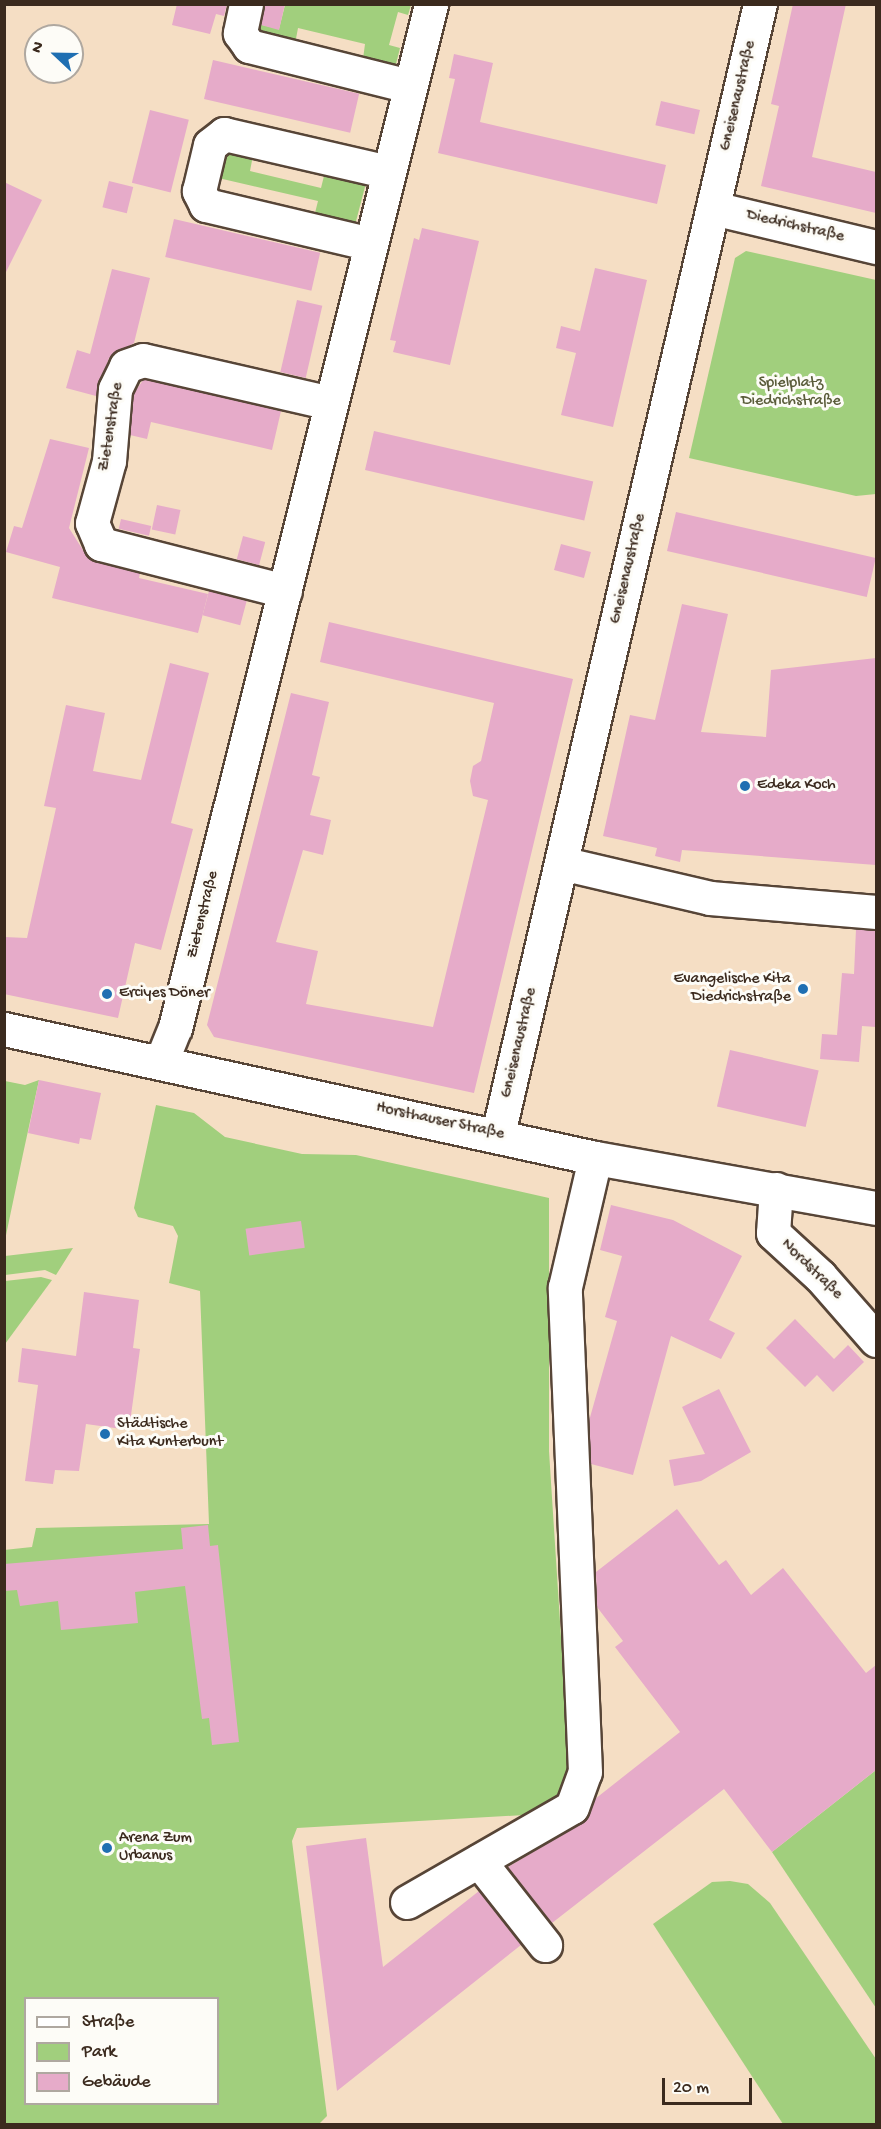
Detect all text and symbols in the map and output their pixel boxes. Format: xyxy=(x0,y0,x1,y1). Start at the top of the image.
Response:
north arrow xyxy=(24,24,84,84)
text: N xyxy=(28,39,49,56)
street label: Gneisenaustraße xyxy=(717,39,761,153)
street label: Diedrichstraße xyxy=(744,206,846,248)
park label: Spielplatz Diedrichstraße xyxy=(741,374,841,412)
street label: Zietenstraße xyxy=(96,381,128,473)
street label: Gneisenaustraße xyxy=(607,512,651,626)
place label: Edeka Koch xyxy=(757,776,836,796)
marker: Edeka Koch xyxy=(738,779,752,793)
street label: Zietenstraße xyxy=(184,869,224,961)
place label: Evangelische Kita Diedrichstraße xyxy=(673,970,791,1008)
marker: Evangelische Kita Diedrichstraße xyxy=(796,982,810,996)
place label: Erciyes Döner xyxy=(119,984,210,1004)
street label: Gneisenaustraße xyxy=(498,986,542,1100)
marker: Erciyes Döner xyxy=(100,987,114,1001)
street label: Horsthauser Straße xyxy=(374,1099,506,1145)
street label: Nordstraße xyxy=(776,1236,846,1304)
place label: Städtische Kita Kunterbunt xyxy=(117,1415,223,1453)
marker: Städtische Kita Kunterbunt xyxy=(98,1427,112,1441)
place label: Arena Zum Urbanus xyxy=(119,1829,192,1867)
marker: Arena Zum Urbanus xyxy=(100,1841,114,1855)
legend xyxy=(24,1997,219,2105)
text: Straße xyxy=(82,2012,134,2033)
text: Park xyxy=(82,2042,116,2063)
scale bar xyxy=(665,2066,755,2104)
text: Gebäude xyxy=(82,2072,150,2093)
text: 20 m xyxy=(673,2078,709,2099)

